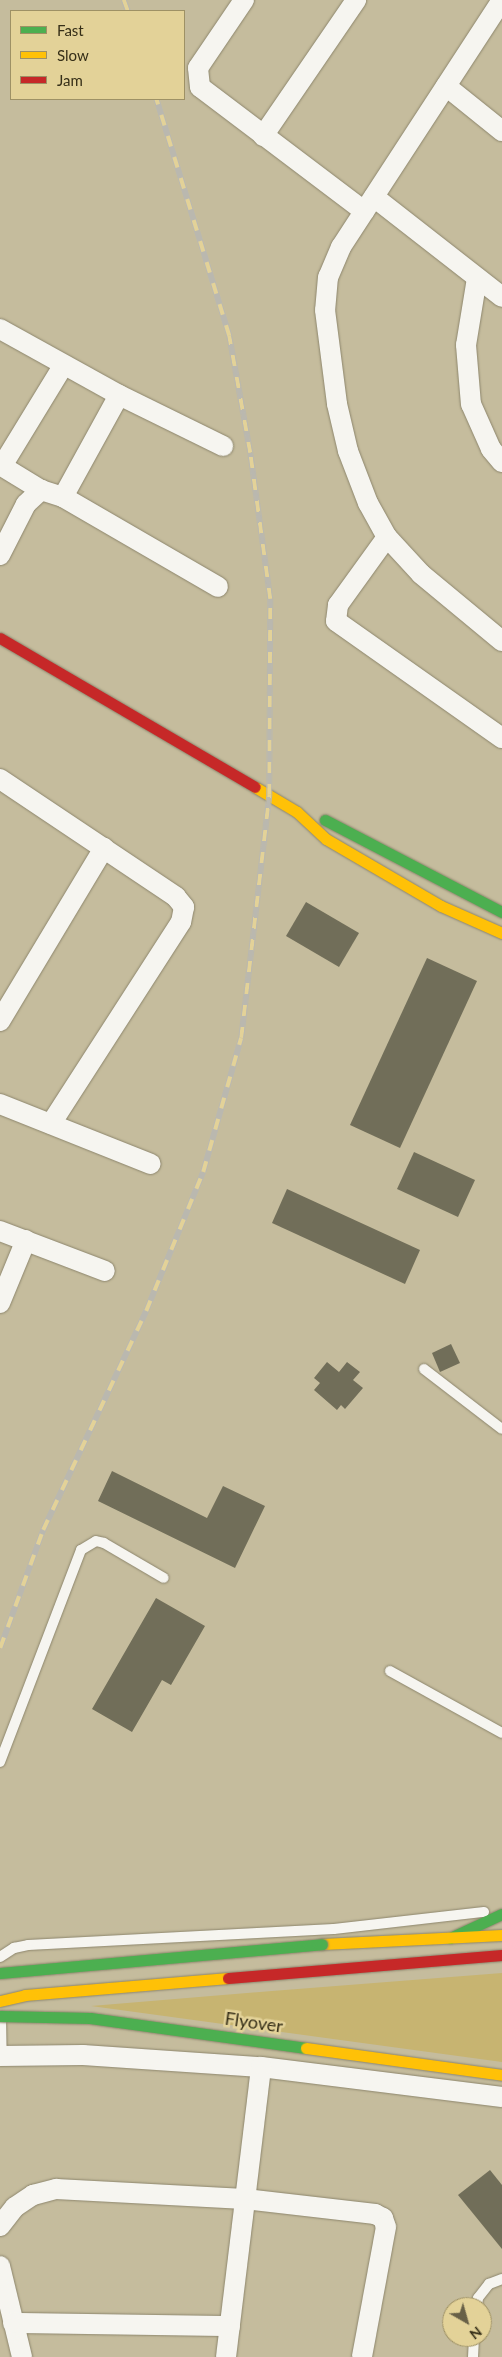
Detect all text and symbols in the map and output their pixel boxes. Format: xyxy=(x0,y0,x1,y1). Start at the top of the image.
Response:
legend xyxy=(10,10,185,100)
text: Fast xyxy=(57,21,84,39)
text: Slow xyxy=(57,46,89,64)
text: Jam xyxy=(57,71,83,89)
street label: Flyover xyxy=(224,2007,284,2037)
north arrow xyxy=(442,2297,492,2347)
text: N xyxy=(466,2323,485,2343)

